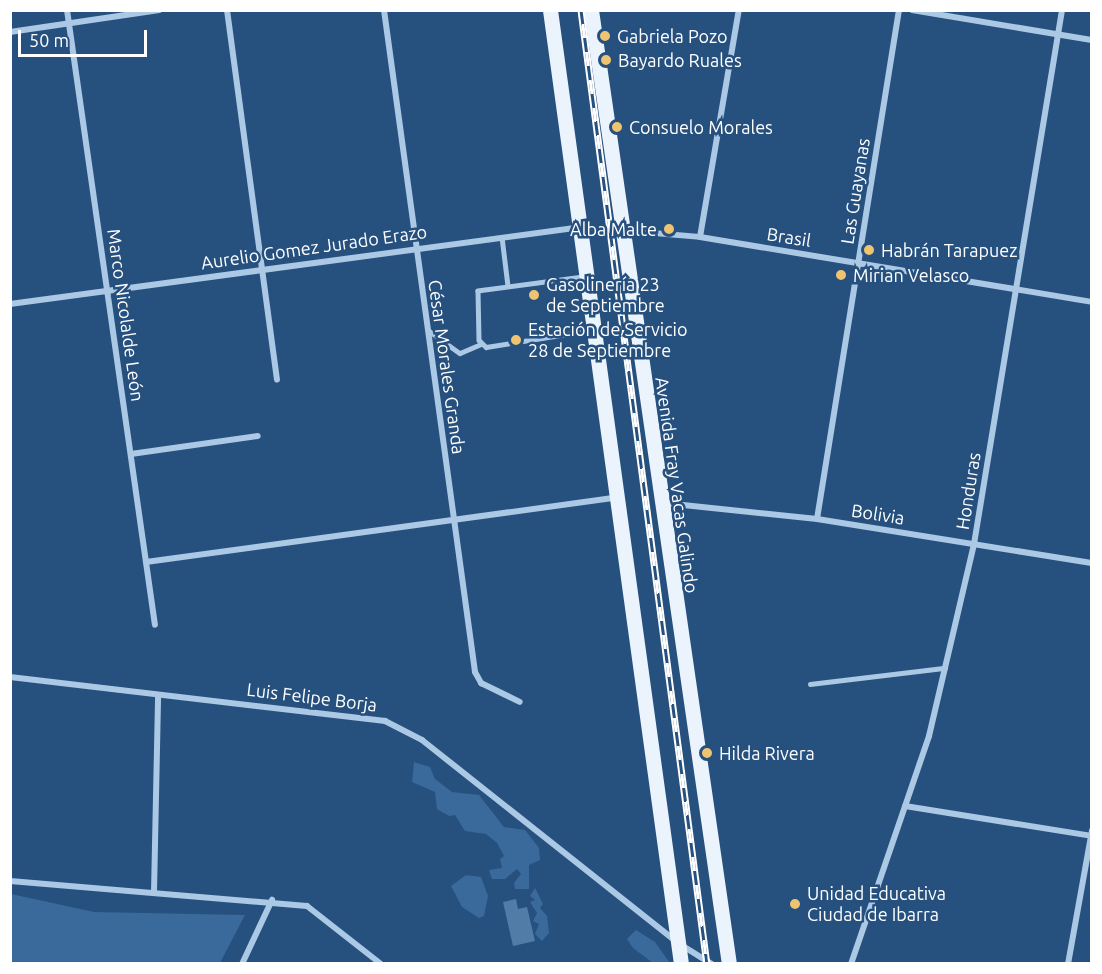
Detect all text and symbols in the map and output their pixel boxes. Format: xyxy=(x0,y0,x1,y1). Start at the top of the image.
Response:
scale bar xyxy=(21,18,150,56)
place label: Gabriela Pozo xyxy=(617,25,728,47)
marker: Gabriela Pozo xyxy=(598,29,612,43)
text: 50 m xyxy=(29,30,69,50)
place label: Bayardo Ruales xyxy=(618,49,742,71)
marker: Bayardo Ruales xyxy=(599,53,613,67)
place label: Consuelo Morales xyxy=(629,116,773,138)
marker: Consuelo Morales xyxy=(610,120,624,134)
street label: Las Guayanas xyxy=(836,136,874,246)
place label: Alba Malte xyxy=(570,218,657,240)
street label: Aurelio Gomez Jurado Erazo xyxy=(200,220,428,274)
marker: Alba Malte xyxy=(662,222,676,236)
street label: Brasil xyxy=(765,223,813,251)
street label: Marco Nicolalde León xyxy=(103,227,149,403)
place label: Habrán Tarapuez xyxy=(881,239,1017,261)
marker: Habrán Tarapuez xyxy=(862,243,876,257)
place label: Mirian Velasco xyxy=(853,264,969,286)
marker: Mirian Velasco xyxy=(834,268,848,282)
place label: Gasolinería 23 de Septiembre xyxy=(546,274,665,316)
street label: César Morales Granda xyxy=(424,278,470,456)
marker: Gasolinería 23 de Septiembre xyxy=(527,288,541,302)
place label: Estación de Servicio 28 de Septiembre xyxy=(528,319,687,362)
marker: Estación de Servicio 28 de Septiembre xyxy=(509,333,523,347)
street label: Avenida Fray Vacas Galindo xyxy=(651,375,703,595)
street label: Honduras xyxy=(951,451,985,531)
street label: Bolivia xyxy=(850,499,906,529)
street label: Luis Felipe Borja xyxy=(246,678,378,716)
place label: Hilda Rivera xyxy=(719,742,815,764)
marker: Hilda Rivera xyxy=(700,746,714,760)
place label: Unidad Educativa Ciudad de Ibarra xyxy=(807,883,946,926)
marker: Unidad Educativa Ciudad de Ibarra xyxy=(788,897,802,911)

